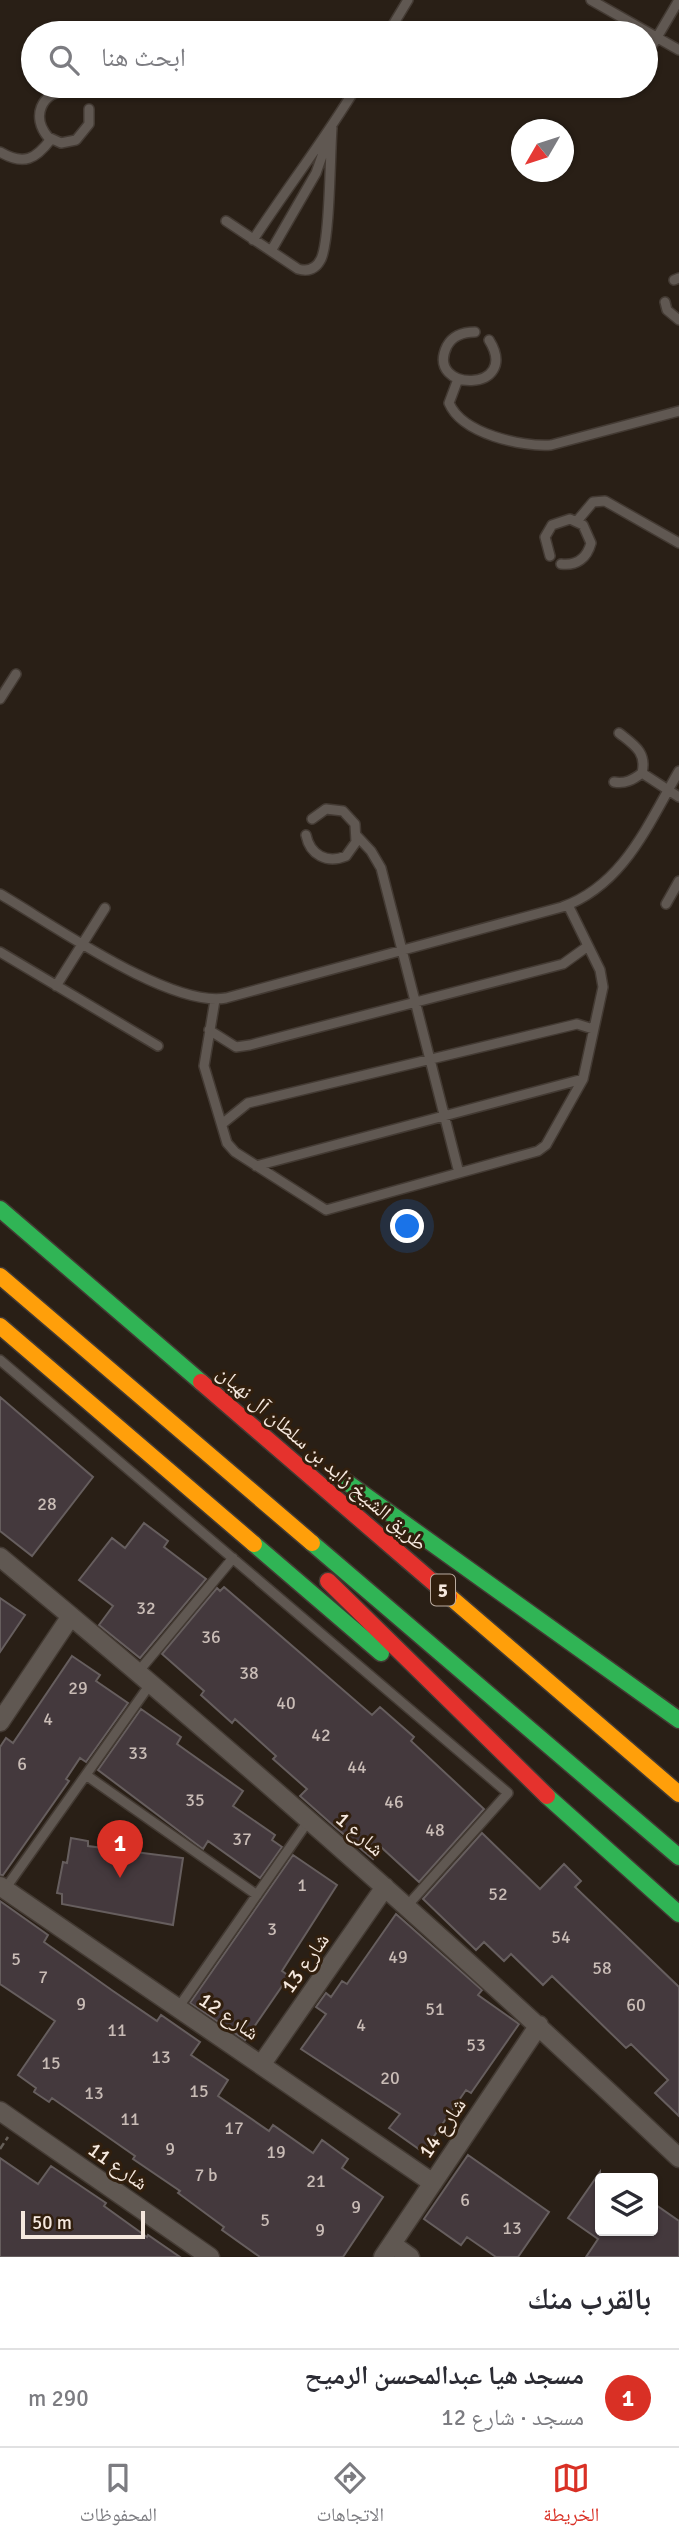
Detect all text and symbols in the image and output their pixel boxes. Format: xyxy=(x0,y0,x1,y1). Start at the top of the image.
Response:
search box xyxy=(21,21,658,98)
icon: search xyxy=(45,41,83,79)
text: ابحث هنا xyxy=(101,42,186,74)
north arrow xyxy=(511,119,574,182)
your location xyxy=(390,1209,424,1243)
street label: طريق الشيخ زايد بن سلطان آل نهيان xyxy=(211,1360,433,1556)
house number: 28 xyxy=(37,1493,57,1515)
road number: 5 xyxy=(431,1574,455,1606)
house number: 32 xyxy=(136,1597,156,1619)
house number: 36 xyxy=(201,1626,221,1648)
house number: 38 xyxy=(239,1662,259,1684)
house number: 29 xyxy=(68,1677,88,1699)
house number: 40 xyxy=(276,1692,296,1714)
house number: 4 xyxy=(43,1708,53,1730)
house number: 42 xyxy=(311,1724,331,1746)
house number: 33 xyxy=(128,1742,148,1764)
house number: 6 xyxy=(17,1753,27,1775)
house number: 44 xyxy=(347,1756,367,1778)
house number: 35 xyxy=(185,1789,205,1811)
house number: 46 xyxy=(384,1791,404,1813)
street label: شارع 1 xyxy=(330,1806,390,1862)
house number: 48 xyxy=(425,1819,445,1841)
pin: 1 xyxy=(97,1820,143,1878)
house number: 37 xyxy=(232,1828,252,1850)
house number: 1 xyxy=(297,1874,307,1896)
house number: 52 xyxy=(488,1883,508,1905)
house number: 3 xyxy=(267,1918,277,1940)
house number: 54 xyxy=(551,1926,571,1948)
street label: شارع 13 xyxy=(275,1928,335,1998)
house number: 49 xyxy=(388,1946,408,1968)
house number: 5 xyxy=(11,1948,21,1970)
house number: 58 xyxy=(592,1957,612,1979)
house number: 7 xyxy=(38,1966,48,1988)
street label: شارع 12 xyxy=(194,1986,264,2046)
house number: 9 xyxy=(76,1993,86,2015)
house number: 60 xyxy=(626,1994,646,2016)
house number: 51 xyxy=(425,1998,445,2020)
house number: 4 xyxy=(356,2014,366,2036)
house number: 11 xyxy=(107,2019,127,2041)
house number: 53 xyxy=(466,2034,486,2056)
house number: 13 xyxy=(151,2046,171,2068)
house number: 15 xyxy=(41,2052,61,2074)
house number: 20 xyxy=(380,2067,400,2089)
house number: 15 xyxy=(189,2080,209,2102)
house number: 13 xyxy=(84,2082,104,2104)
street label: شارع 14 xyxy=(412,2093,472,2163)
house number: 11 xyxy=(120,2108,140,2130)
house number: 17 xyxy=(224,2117,244,2139)
street label: شارع 11 xyxy=(83,2136,153,2196)
house number: 9 xyxy=(165,2138,175,2160)
house number: 19 xyxy=(266,2141,286,2163)
house number: 7 b xyxy=(194,2164,218,2186)
house number: 21 xyxy=(306,2170,326,2192)
map controls xyxy=(595,2173,658,2236)
button: layers xyxy=(595,2173,658,2236)
house number: 6 xyxy=(460,2189,470,2211)
house number: 9 xyxy=(351,2196,361,2218)
scale bar xyxy=(21,2208,145,2240)
house number: 5 xyxy=(260,2209,270,2231)
text: 50 m xyxy=(32,2211,72,2235)
house number: 13 xyxy=(502,2217,522,2239)
house number: 9 xyxy=(315,2219,325,2241)
text: بالقرب منك xyxy=(527,2281,651,2318)
text: مسجد هيا عبدالمحسن الرميح xyxy=(304,2360,584,2392)
text: 290 m xyxy=(28,2384,89,2413)
text: 1 xyxy=(622,2384,634,2413)
text: مسجد · شارع 12 xyxy=(441,2403,584,2432)
tab: المحفوظات xyxy=(80,2459,157,2533)
tab: الاتجاهات xyxy=(316,2459,384,2533)
tab: الخريطة xyxy=(543,2459,599,2533)

